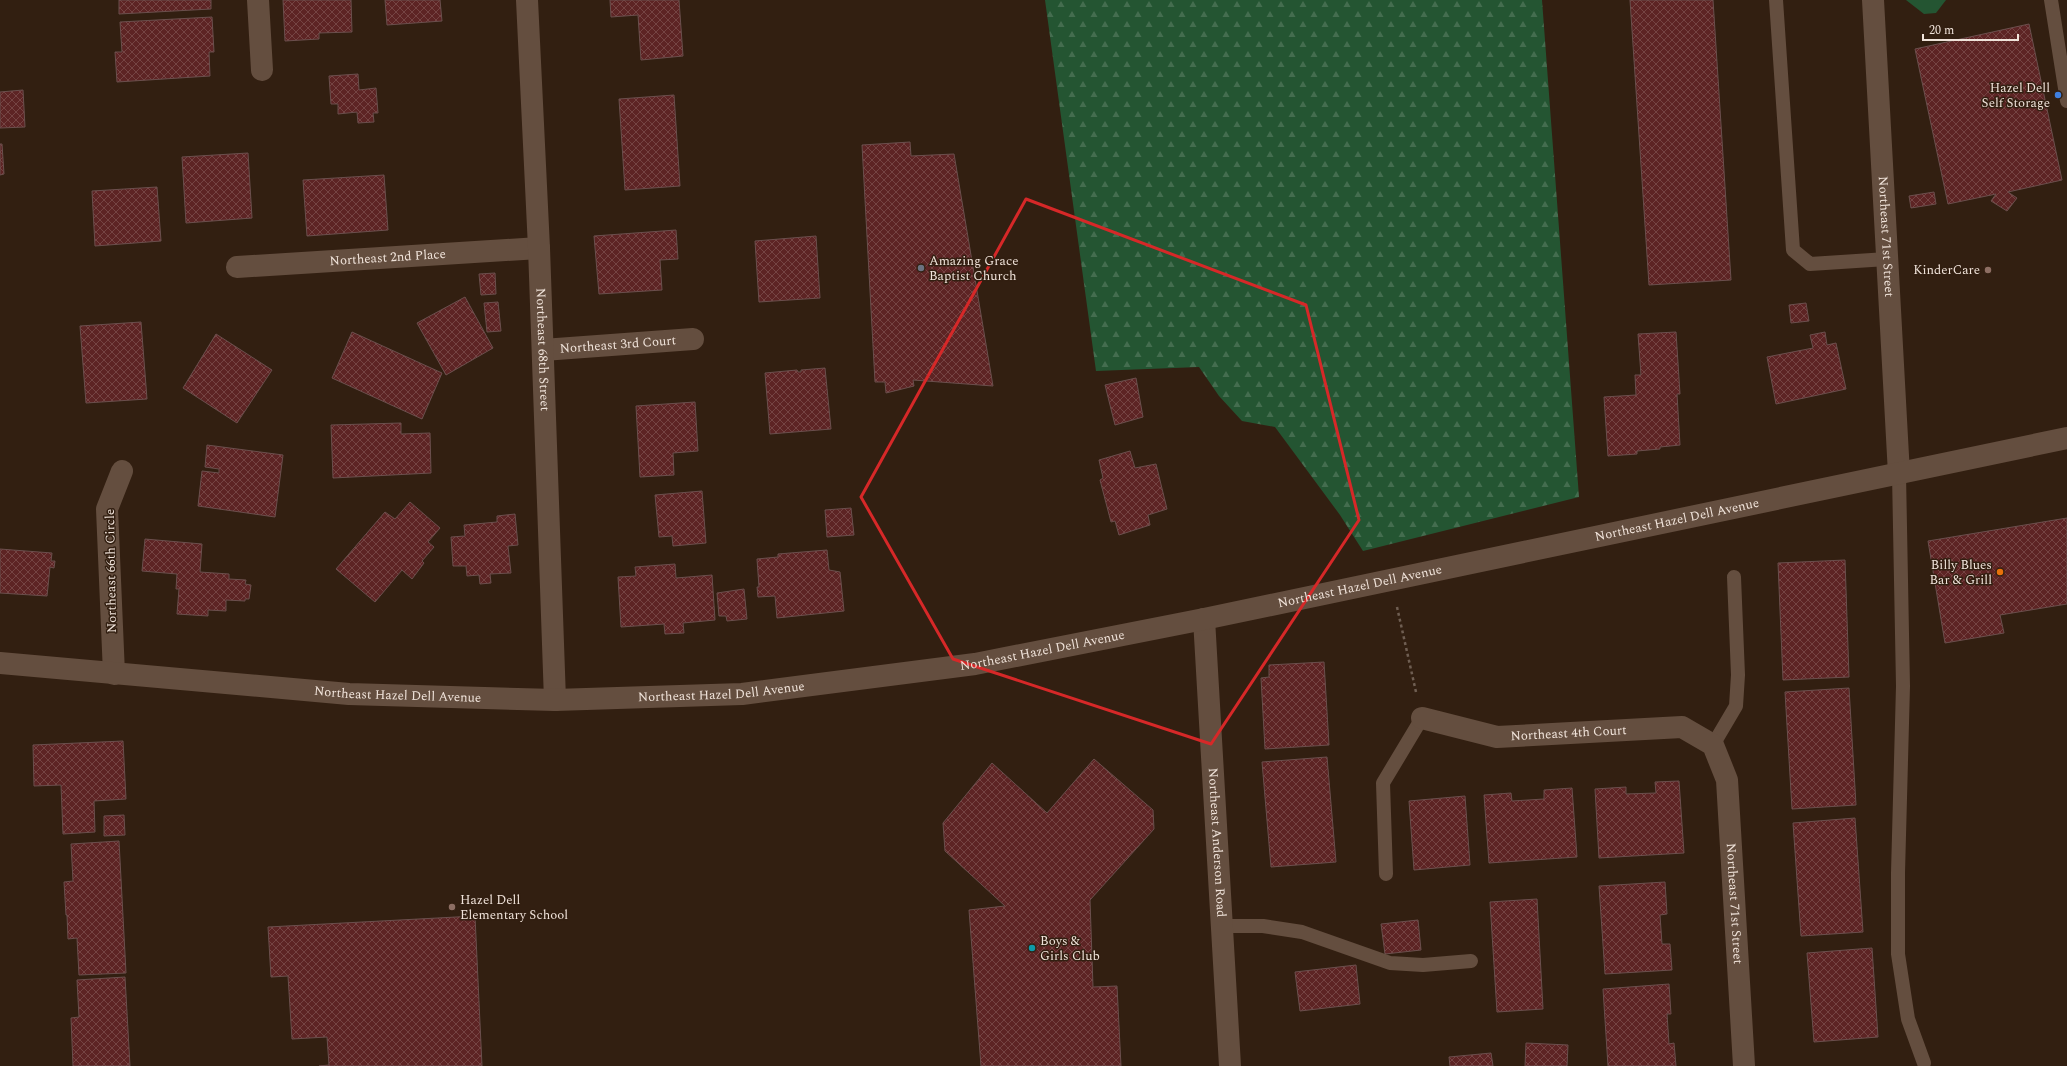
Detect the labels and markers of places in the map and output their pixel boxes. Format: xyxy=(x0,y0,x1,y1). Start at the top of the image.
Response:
place label: Hazel Dell Self Storage xyxy=(1982,78,2050,113)
marker: Hazel Dell Self Storage xyxy=(2053,90,2063,100)
place label: Amazing Grace Baptist Church xyxy=(929,251,1018,286)
place label: KinderCare xyxy=(1913,260,1980,280)
marker: Amazing Grace Baptist Church xyxy=(916,263,926,273)
marker: KinderCare xyxy=(1983,265,1993,275)
place label: Billy Blues Bar & Grill xyxy=(1930,555,1992,590)
marker: Billy Blues Bar & Grill xyxy=(1995,567,2005,577)
place label: Hazel Dell Elementary School xyxy=(460,890,568,925)
marker: Hazel Dell Elementary School xyxy=(447,902,457,912)
place label: Boys & Girls Club xyxy=(1040,931,1100,966)
marker: Boys & Girls Club xyxy=(1027,943,1037,953)

